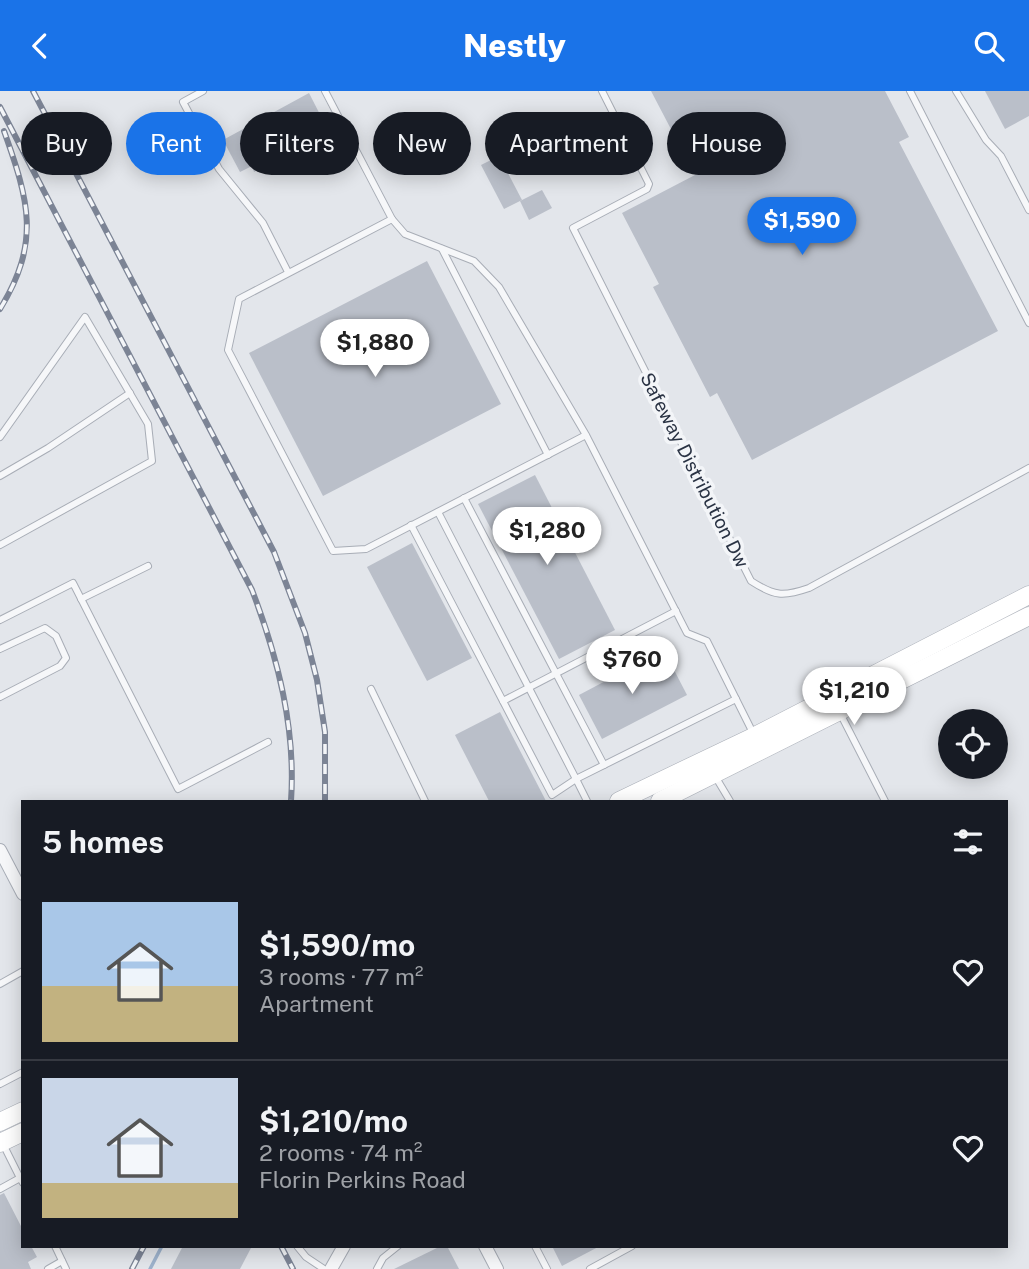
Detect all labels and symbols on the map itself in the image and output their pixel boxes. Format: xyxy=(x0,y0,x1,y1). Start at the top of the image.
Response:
pin: $1,590 xyxy=(745,197,859,257)
pin: $1,880 xyxy=(318,320,432,379)
street label: Safeway Distribution Dw xyxy=(636,369,754,571)
pin: $1,280 xyxy=(490,507,604,567)
pin: $760 xyxy=(591,637,673,696)
pin: $1,210 xyxy=(797,667,911,727)

